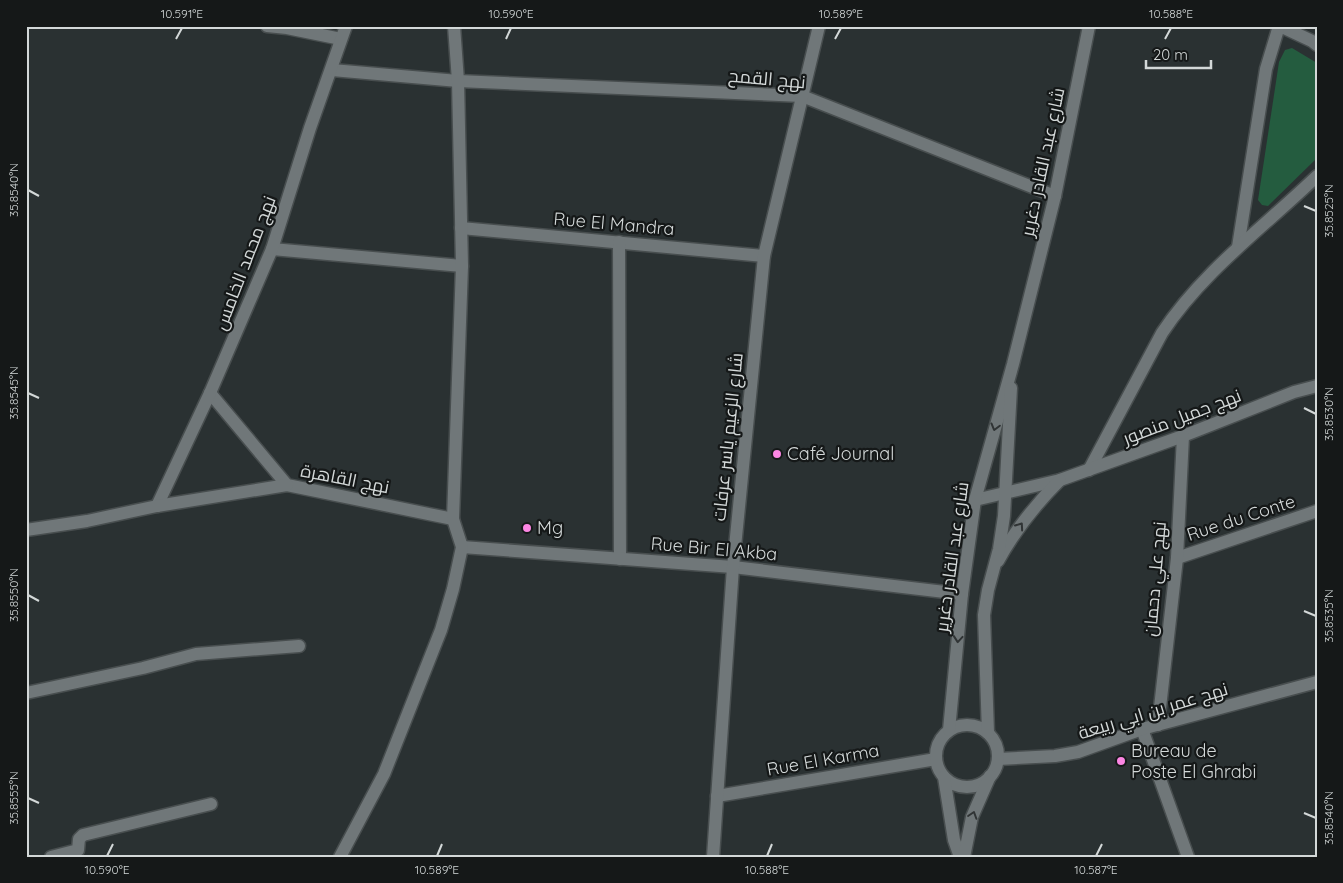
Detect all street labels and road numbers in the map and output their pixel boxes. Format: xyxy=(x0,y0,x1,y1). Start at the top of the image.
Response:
street label: نهج القمح xyxy=(727,64,807,94)
street label: شارع عبد القادر دغرير xyxy=(1015,85,1071,240)
street label: نهج محمد الخامس xyxy=(208,192,282,334)
street label: Rue El Mandra xyxy=(553,207,675,240)
street label: شارع الزعيم ياسر عرفات xyxy=(707,352,749,522)
street label: نهج جميل منصور xyxy=(1118,383,1245,451)
street label: نهج القاهرة xyxy=(299,459,391,499)
street label: شارع عبد القادر دغرير xyxy=(929,480,974,635)
street label: Rue du Conte xyxy=(1184,489,1298,546)
street label: نهج علي دحمان xyxy=(1138,520,1174,638)
street label: Rue Bir El Akba xyxy=(650,532,778,565)
street label: نهج عمر بن ابي ربيعة xyxy=(1075,677,1231,747)
street label: Rue El Karma xyxy=(765,738,881,781)

